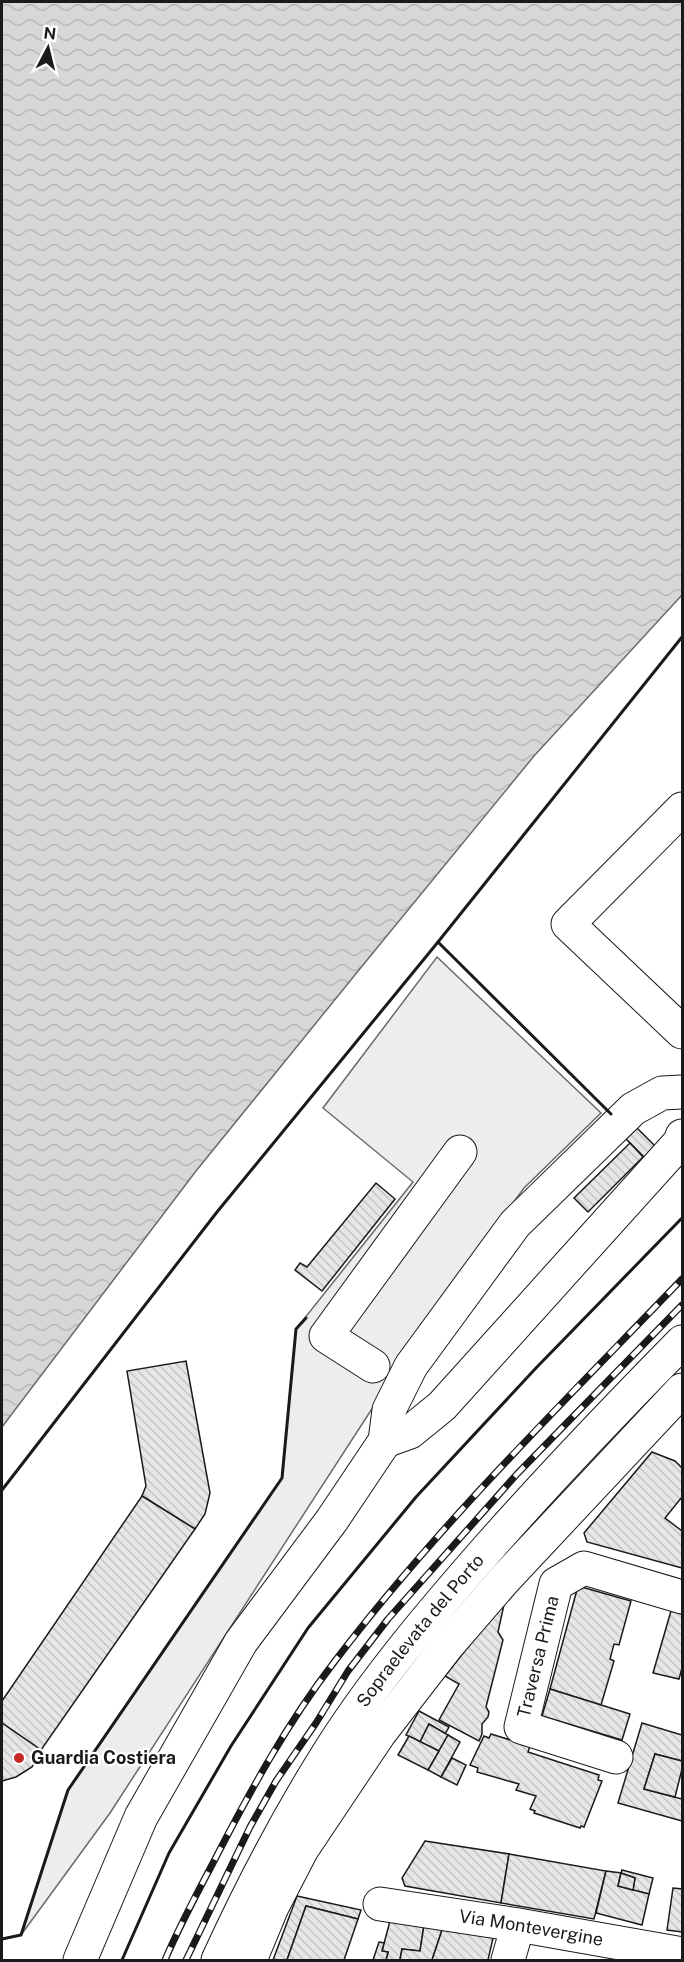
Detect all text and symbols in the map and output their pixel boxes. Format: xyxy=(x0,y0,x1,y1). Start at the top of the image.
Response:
north arrow xyxy=(18,18,78,78)
text: N xyxy=(42,23,57,44)
street label: Sopraelevata del Porto xyxy=(352,1550,488,1711)
street label: Traversa Prima xyxy=(513,1594,563,1720)
place label: Guardia Costiera xyxy=(31,1747,176,1768)
marker: Guardia Costiera xyxy=(12,1751,26,1765)
street label: Via Montevergine xyxy=(458,1905,605,1950)

